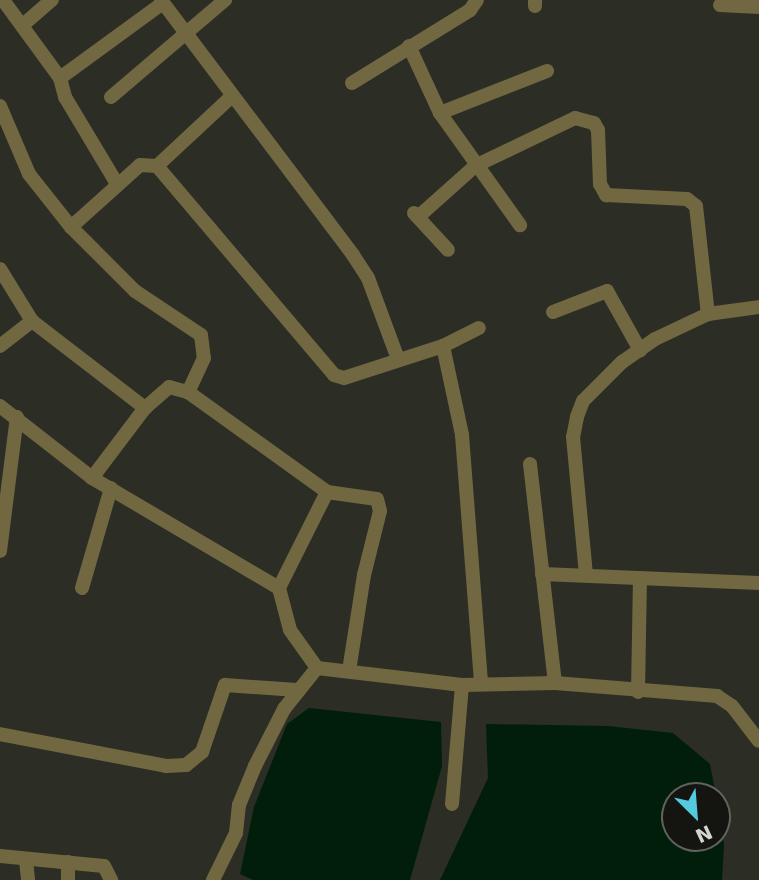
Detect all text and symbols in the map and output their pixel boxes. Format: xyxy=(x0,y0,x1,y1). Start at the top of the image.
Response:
north arrow xyxy=(661,782,731,852)
text: N xyxy=(692,821,716,848)

